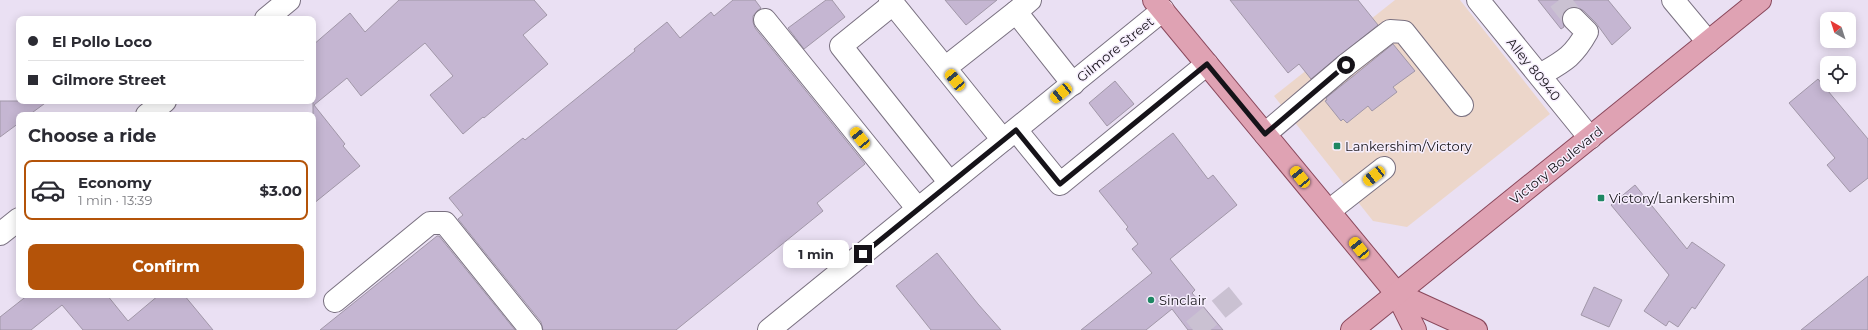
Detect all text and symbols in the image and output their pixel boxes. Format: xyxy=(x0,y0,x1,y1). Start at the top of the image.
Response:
north arrow xyxy=(1820,12,1856,48)
map controls xyxy=(1820,12,1856,92)
street label: Gilmore Street xyxy=(1073,13,1157,85)
text: El Pollo Loco xyxy=(52,32,152,51)
street label: Alley 80940 xyxy=(1504,34,1564,104)
route start xyxy=(1337,56,1355,74)
button: locate xyxy=(1820,56,1856,92)
car xyxy=(943,67,967,93)
text: Gilmore Street xyxy=(52,70,166,89)
car xyxy=(1048,81,1074,105)
street label: Victory Boulevard xyxy=(1506,123,1606,207)
text: Choose a ride xyxy=(28,125,156,147)
car xyxy=(848,125,872,151)
place label: Lankershim/Victory xyxy=(1345,138,1473,154)
marker: Lankershim/Victory xyxy=(1332,141,1342,151)
car xyxy=(1288,164,1312,190)
car xyxy=(1361,164,1387,188)
icon: car xyxy=(30,172,66,208)
text: Economy xyxy=(78,173,151,192)
text: $3.00 xyxy=(260,181,302,200)
place label: Victory/Lankershim xyxy=(1609,190,1735,206)
text: 1 min · 13:39 xyxy=(78,192,152,208)
marker: Victory/Lankershim xyxy=(1596,193,1606,203)
car xyxy=(1347,235,1371,261)
callout: 1 min xyxy=(783,240,849,268)
button: Confirm xyxy=(28,244,304,290)
route end xyxy=(854,245,872,263)
text: 1 min xyxy=(798,246,834,262)
place label: Sinclair xyxy=(1159,292,1206,308)
marker: Sinclair xyxy=(1146,295,1156,305)

